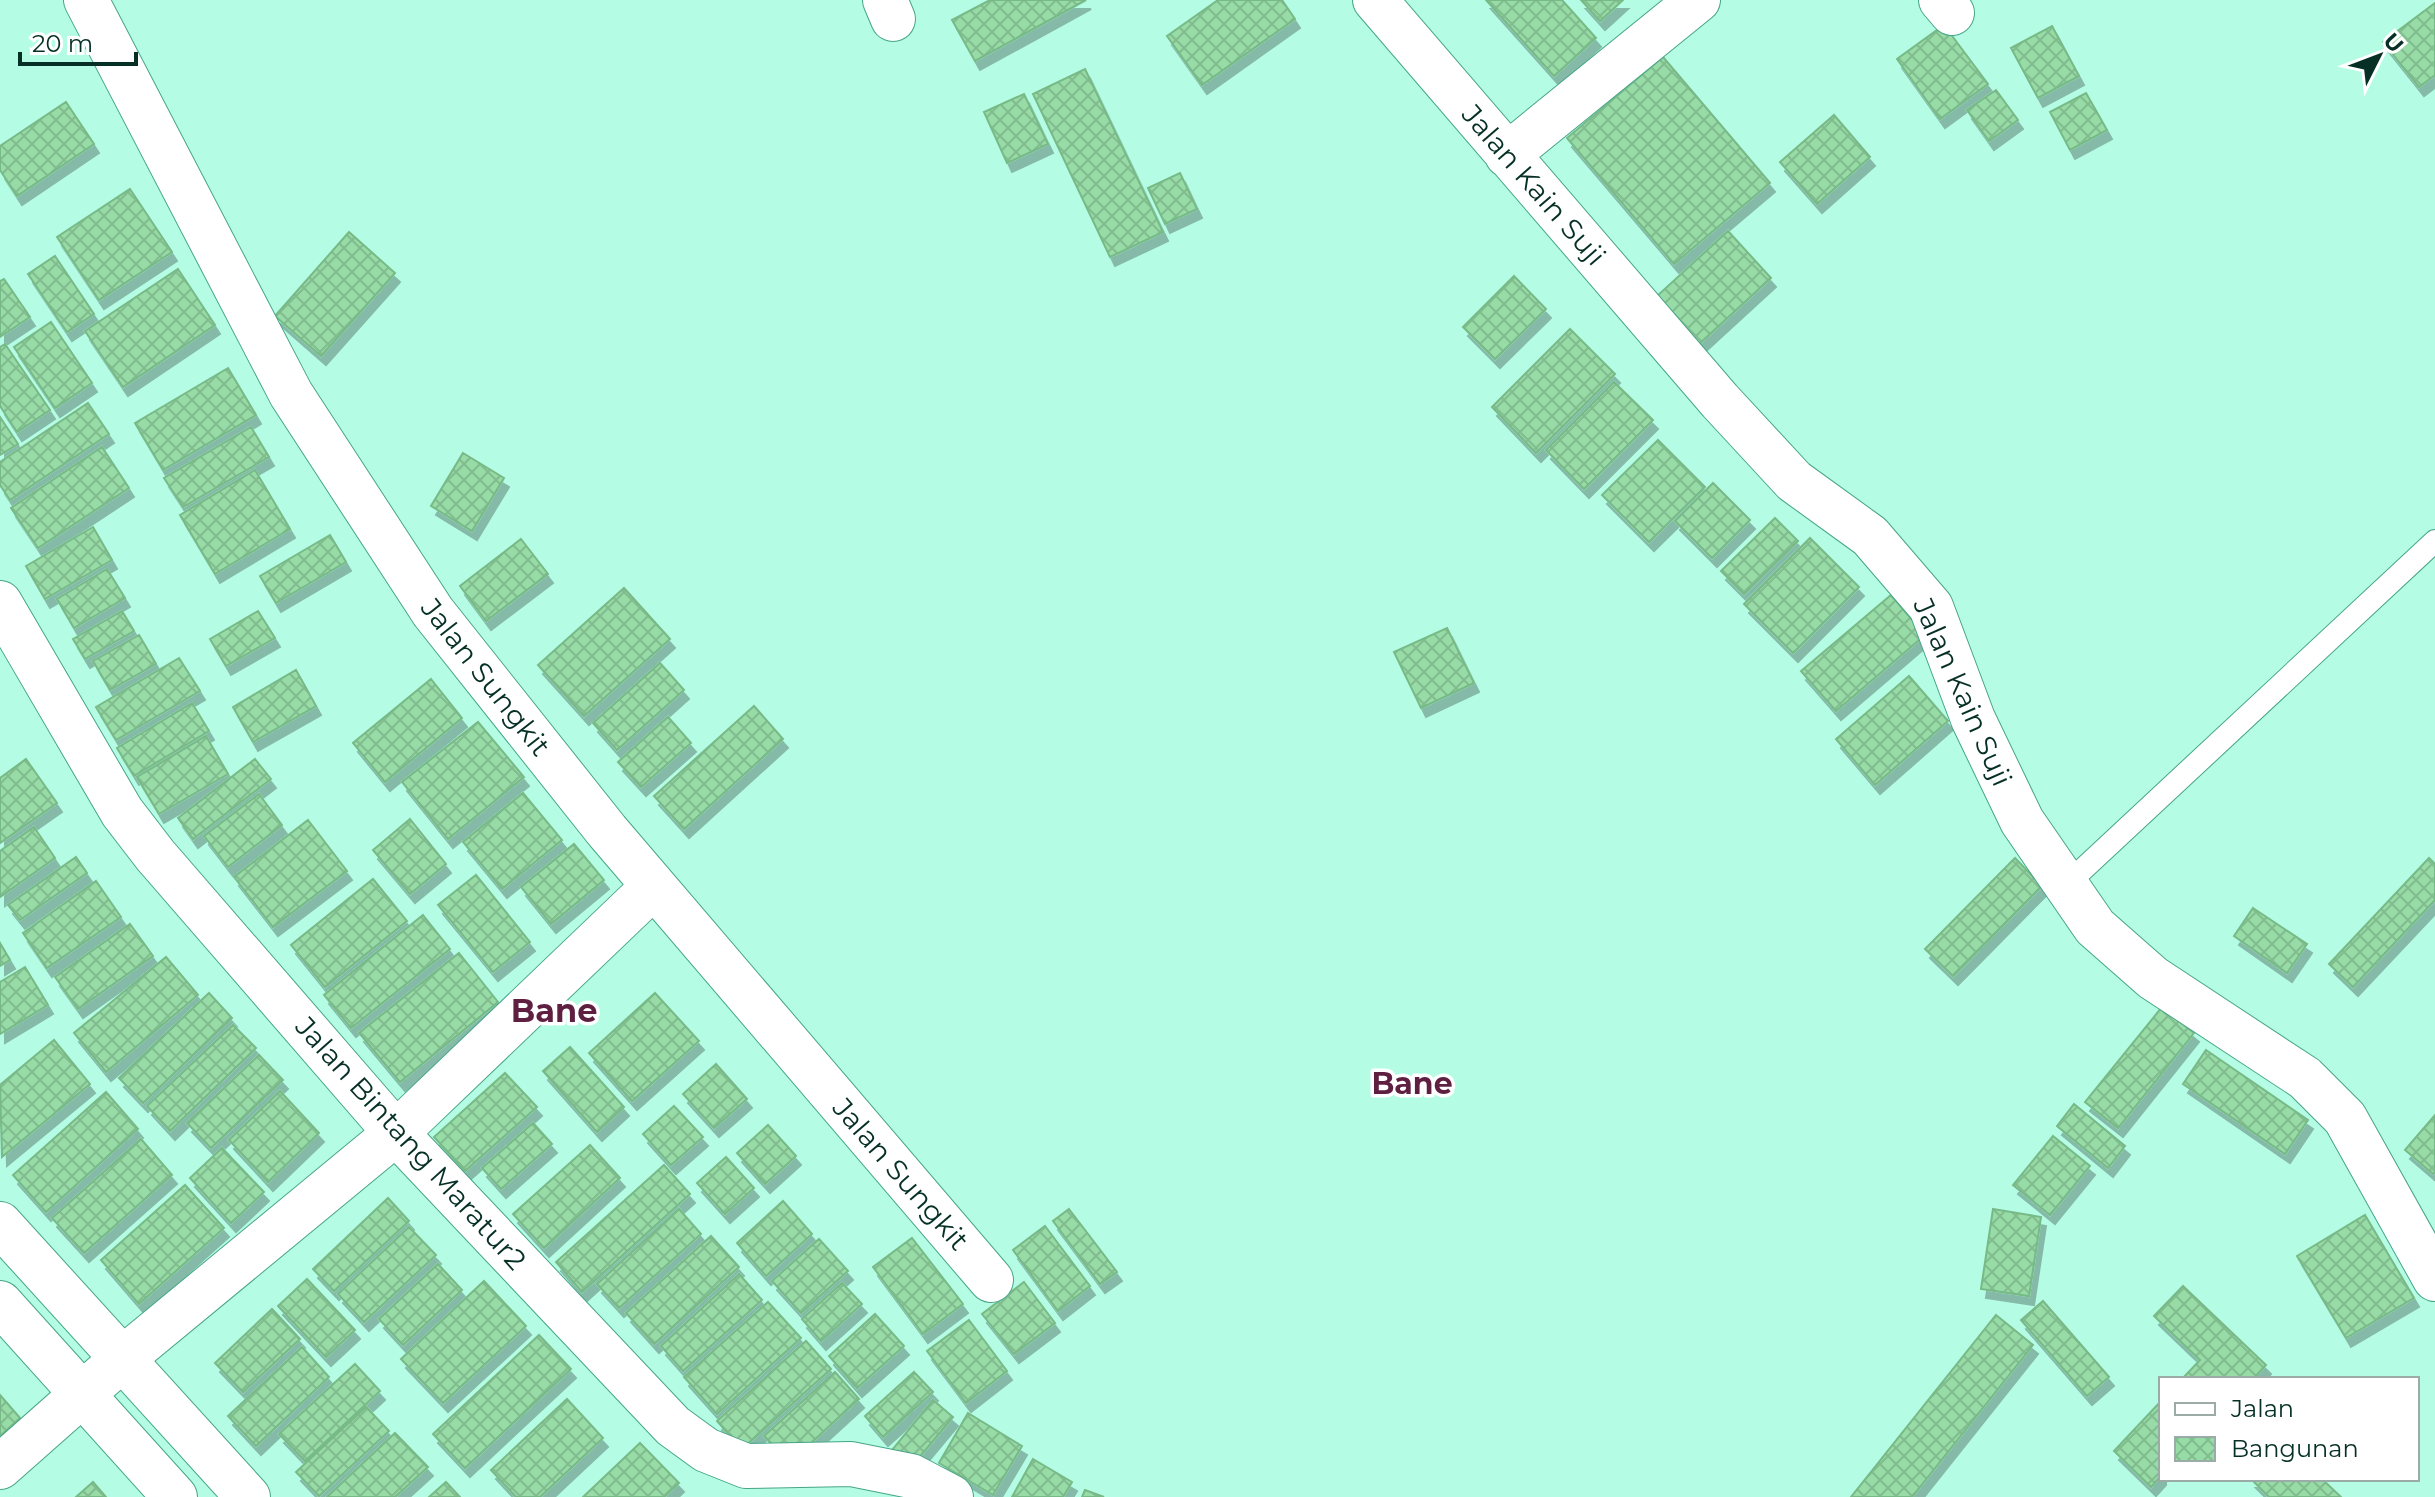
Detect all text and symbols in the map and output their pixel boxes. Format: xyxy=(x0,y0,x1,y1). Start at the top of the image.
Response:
scale bar xyxy=(20,16,136,66)
north arrow xyxy=(2339,16,2419,96)
text: U xyxy=(2378,27,2409,58)
text: 20 m xyxy=(32,29,93,58)
street label: Jalan Kain Suji xyxy=(1454,97,1613,272)
street label: Jalan Sungkit xyxy=(413,591,558,762)
street label: Jalan Kain Suji xyxy=(1906,592,2020,791)
district label: Bane xyxy=(511,991,597,1030)
street label: Jalan Bintang Maratur2 xyxy=(288,1009,534,1276)
district label: Bane xyxy=(1371,1065,1453,1102)
street label: Jalan Sungkit xyxy=(825,1090,976,1257)
legend xyxy=(2159,1377,2419,1481)
text: Jalan xyxy=(2230,1394,2294,1423)
text: Bangunan xyxy=(2231,1434,2359,1463)

